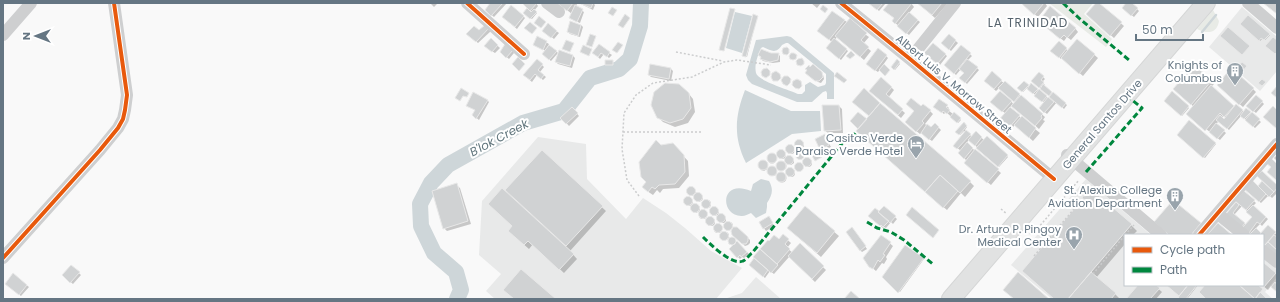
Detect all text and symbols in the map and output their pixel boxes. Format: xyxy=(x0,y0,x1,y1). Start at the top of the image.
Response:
district label: LA TRINIDAD xyxy=(988,14,1068,31)
north arrow xyxy=(16,16,56,56)
scale bar xyxy=(1136,16,1203,42)
text: 50 m xyxy=(1142,21,1173,38)
street label: Albert Luis V. Morrow Street xyxy=(892,31,1016,137)
text: N xyxy=(18,32,34,40)
place label: Knights of Columbus xyxy=(1165,57,1222,86)
building icon: Knights of Columbus xyxy=(1225,61,1245,86)
street label: General Santos Drive xyxy=(1058,75,1146,173)
water label: B'lok Creek xyxy=(466,115,532,160)
place label: Casitas Verde Paraiso Verde Hotel xyxy=(795,130,903,159)
hotel icon: Casitas Verde Paraiso Verde Hotel xyxy=(906,134,926,159)
place label: St. Alexius College Aviation Department xyxy=(1048,182,1162,211)
building icon: St. Alexius College Aviation Department xyxy=(1165,186,1185,211)
place label: Dr. Arturo P. Pingoy Medical Center xyxy=(959,221,1062,250)
hospital icon: Dr. Arturo P. Pingoy Medical Center xyxy=(1064,225,1084,250)
legend xyxy=(1124,234,1264,286)
text: Cycle path xyxy=(1160,241,1225,258)
text: Path xyxy=(1160,261,1187,278)

